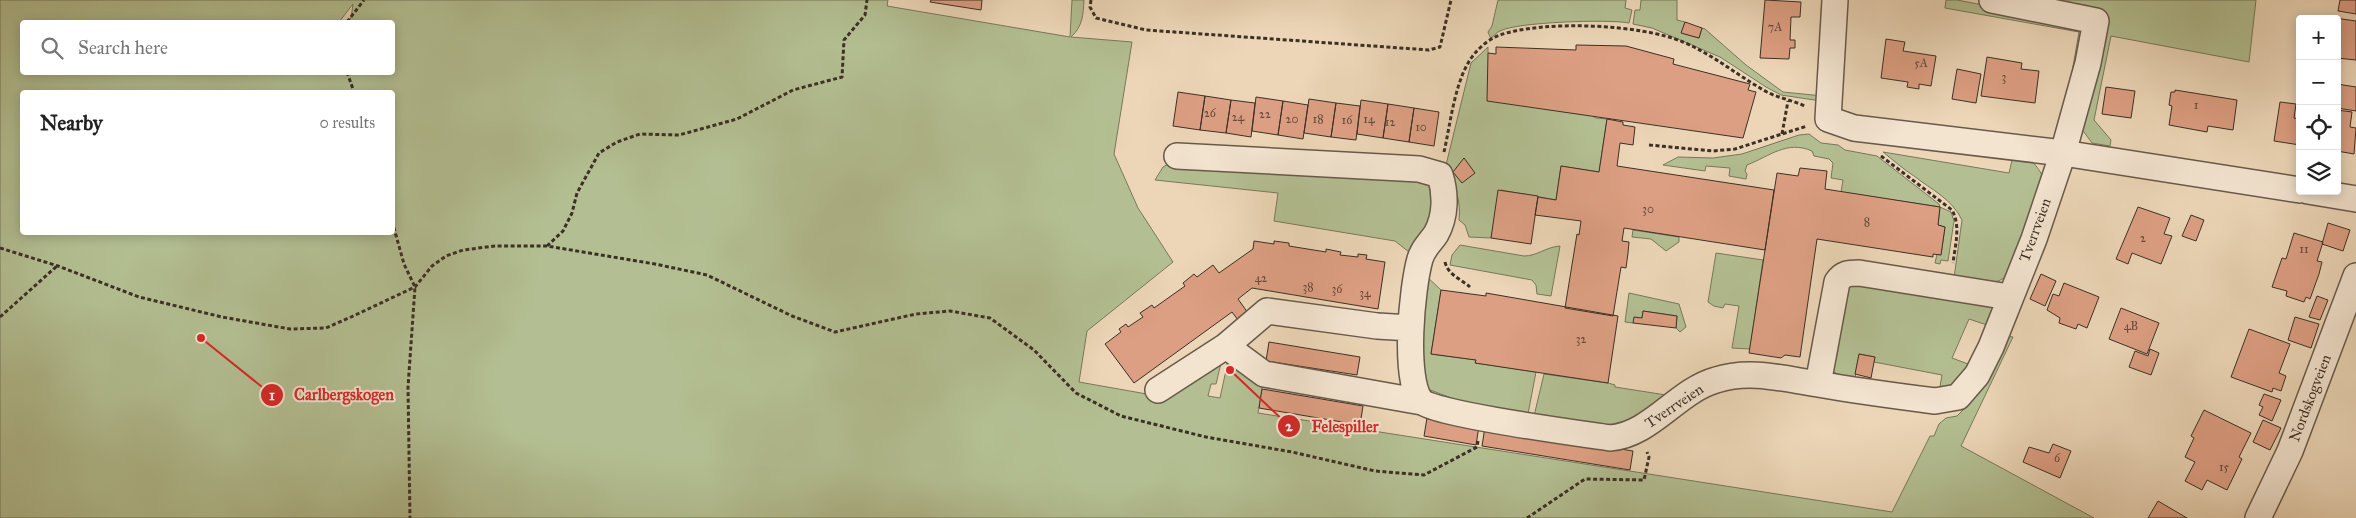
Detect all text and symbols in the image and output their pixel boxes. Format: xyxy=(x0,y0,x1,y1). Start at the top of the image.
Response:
map controls xyxy=(2296,15,2341,195)
button: + xyxy=(2296,15,2341,60)
search box xyxy=(20,20,395,75)
house number: 7A xyxy=(1768,20,1782,34)
icon: search xyxy=(38,34,66,62)
text: Search here xyxy=(78,36,168,59)
house number: 5A xyxy=(1914,56,1928,70)
button: − xyxy=(2296,60,2341,105)
house number: 3 xyxy=(2002,70,2007,84)
house number: 1 xyxy=(2194,98,2199,112)
button: locate xyxy=(2296,105,2341,150)
house number: 26 xyxy=(1204,106,1217,120)
house number: 22 xyxy=(1259,107,1271,121)
text: Nearby xyxy=(40,110,103,136)
house number: 24 xyxy=(1232,110,1245,124)
house number: 20 xyxy=(1286,112,1298,126)
house number: 18 xyxy=(1312,112,1324,126)
house number: 14 xyxy=(1363,112,1375,126)
text: 0 results xyxy=(320,113,375,132)
house number: 16 xyxy=(1342,113,1353,127)
house number: 12 xyxy=(1385,115,1395,129)
house number: 10 xyxy=(1415,120,1427,134)
button: layers xyxy=(2296,150,2341,195)
street label: Tverrveien xyxy=(2015,196,2055,264)
house number: 30 xyxy=(1642,202,1654,216)
house number: 8 xyxy=(1864,215,1870,229)
house number: 2 xyxy=(2140,231,2146,245)
house number: 11 xyxy=(2299,242,2309,256)
house number: 42 xyxy=(1255,271,1267,285)
house number: 38 xyxy=(1302,280,1314,294)
house number: 36 xyxy=(1332,282,1343,296)
house number: 34 xyxy=(1359,286,1371,300)
house number: 4B xyxy=(2124,319,2138,333)
house number: 32 xyxy=(1576,332,1586,346)
street label: Nordskogveien xyxy=(2285,352,2335,444)
callout: Carlbergskogen xyxy=(259,379,404,410)
street label: Tverrveien xyxy=(1641,380,1707,432)
text: Carlbergskogen xyxy=(294,385,394,405)
text: 1 xyxy=(269,386,275,404)
callout: Felespiller xyxy=(1276,411,1388,442)
text: 2 xyxy=(1285,417,1293,435)
text: Felespiller xyxy=(1311,417,1380,437)
house number: 6 xyxy=(2054,451,2061,465)
house number: 15 xyxy=(2219,460,2230,474)

